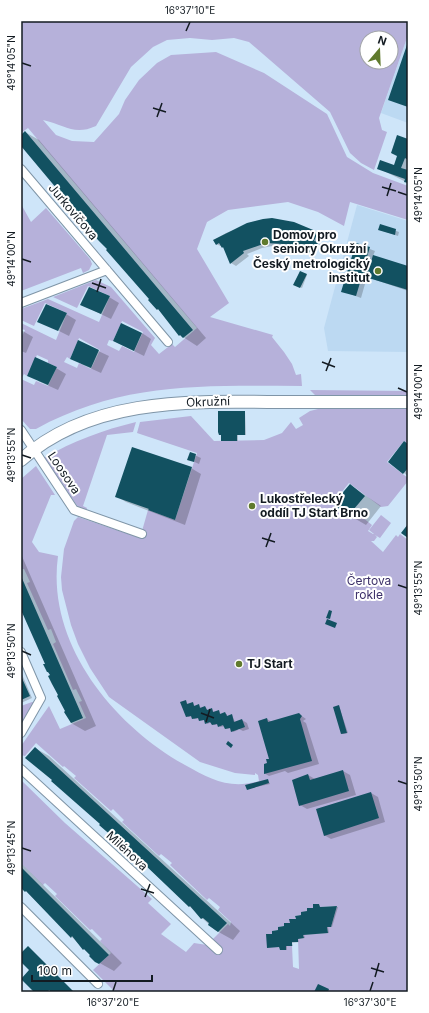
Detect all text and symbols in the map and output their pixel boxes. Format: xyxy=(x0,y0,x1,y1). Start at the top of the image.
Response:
text: 16°37'10"E xyxy=(165,4,215,16)
north arrow xyxy=(359,30,399,70)
text: N xyxy=(376,33,389,49)
text: 49°14'05"N xyxy=(5,35,17,91)
text: 49°14'05"N xyxy=(412,167,424,223)
street label: Jurkovičova xyxy=(46,180,101,243)
place label: Domov pro seniory Okružní xyxy=(273,227,367,256)
text: 49°14'00"N xyxy=(5,231,17,287)
marker: Domov pro seniory Okružní xyxy=(260,237,270,247)
place label: Český metrologický institut xyxy=(253,256,371,285)
marker: Český metrologický institut xyxy=(373,266,383,276)
text: 49°14'00"N xyxy=(412,364,424,420)
street label: Okružní xyxy=(186,393,230,410)
text: 49°13'55"N xyxy=(5,428,17,482)
street label: Loosova xyxy=(45,449,84,497)
place label: Lukostřelecký oddíl TJ Start Brno xyxy=(260,491,368,520)
marker: Lukostřelecký oddíl TJ Start Brno xyxy=(247,501,257,511)
text: 49°13'55"N xyxy=(412,561,424,615)
park label: Čertova rokle xyxy=(347,573,391,602)
text: 49°13'50"N xyxy=(5,623,17,679)
place label: TJ Start xyxy=(247,656,293,671)
marker: TJ Start xyxy=(234,659,244,669)
text: 49°13'50"N xyxy=(412,756,424,812)
text: 49°13'45"N xyxy=(5,821,17,875)
street label: Milénova xyxy=(104,828,151,874)
scale bar xyxy=(32,957,152,983)
text: 100 m xyxy=(38,963,72,978)
text: 16°37'20"E xyxy=(87,996,139,1008)
text: 16°37'30"E xyxy=(344,996,396,1008)

